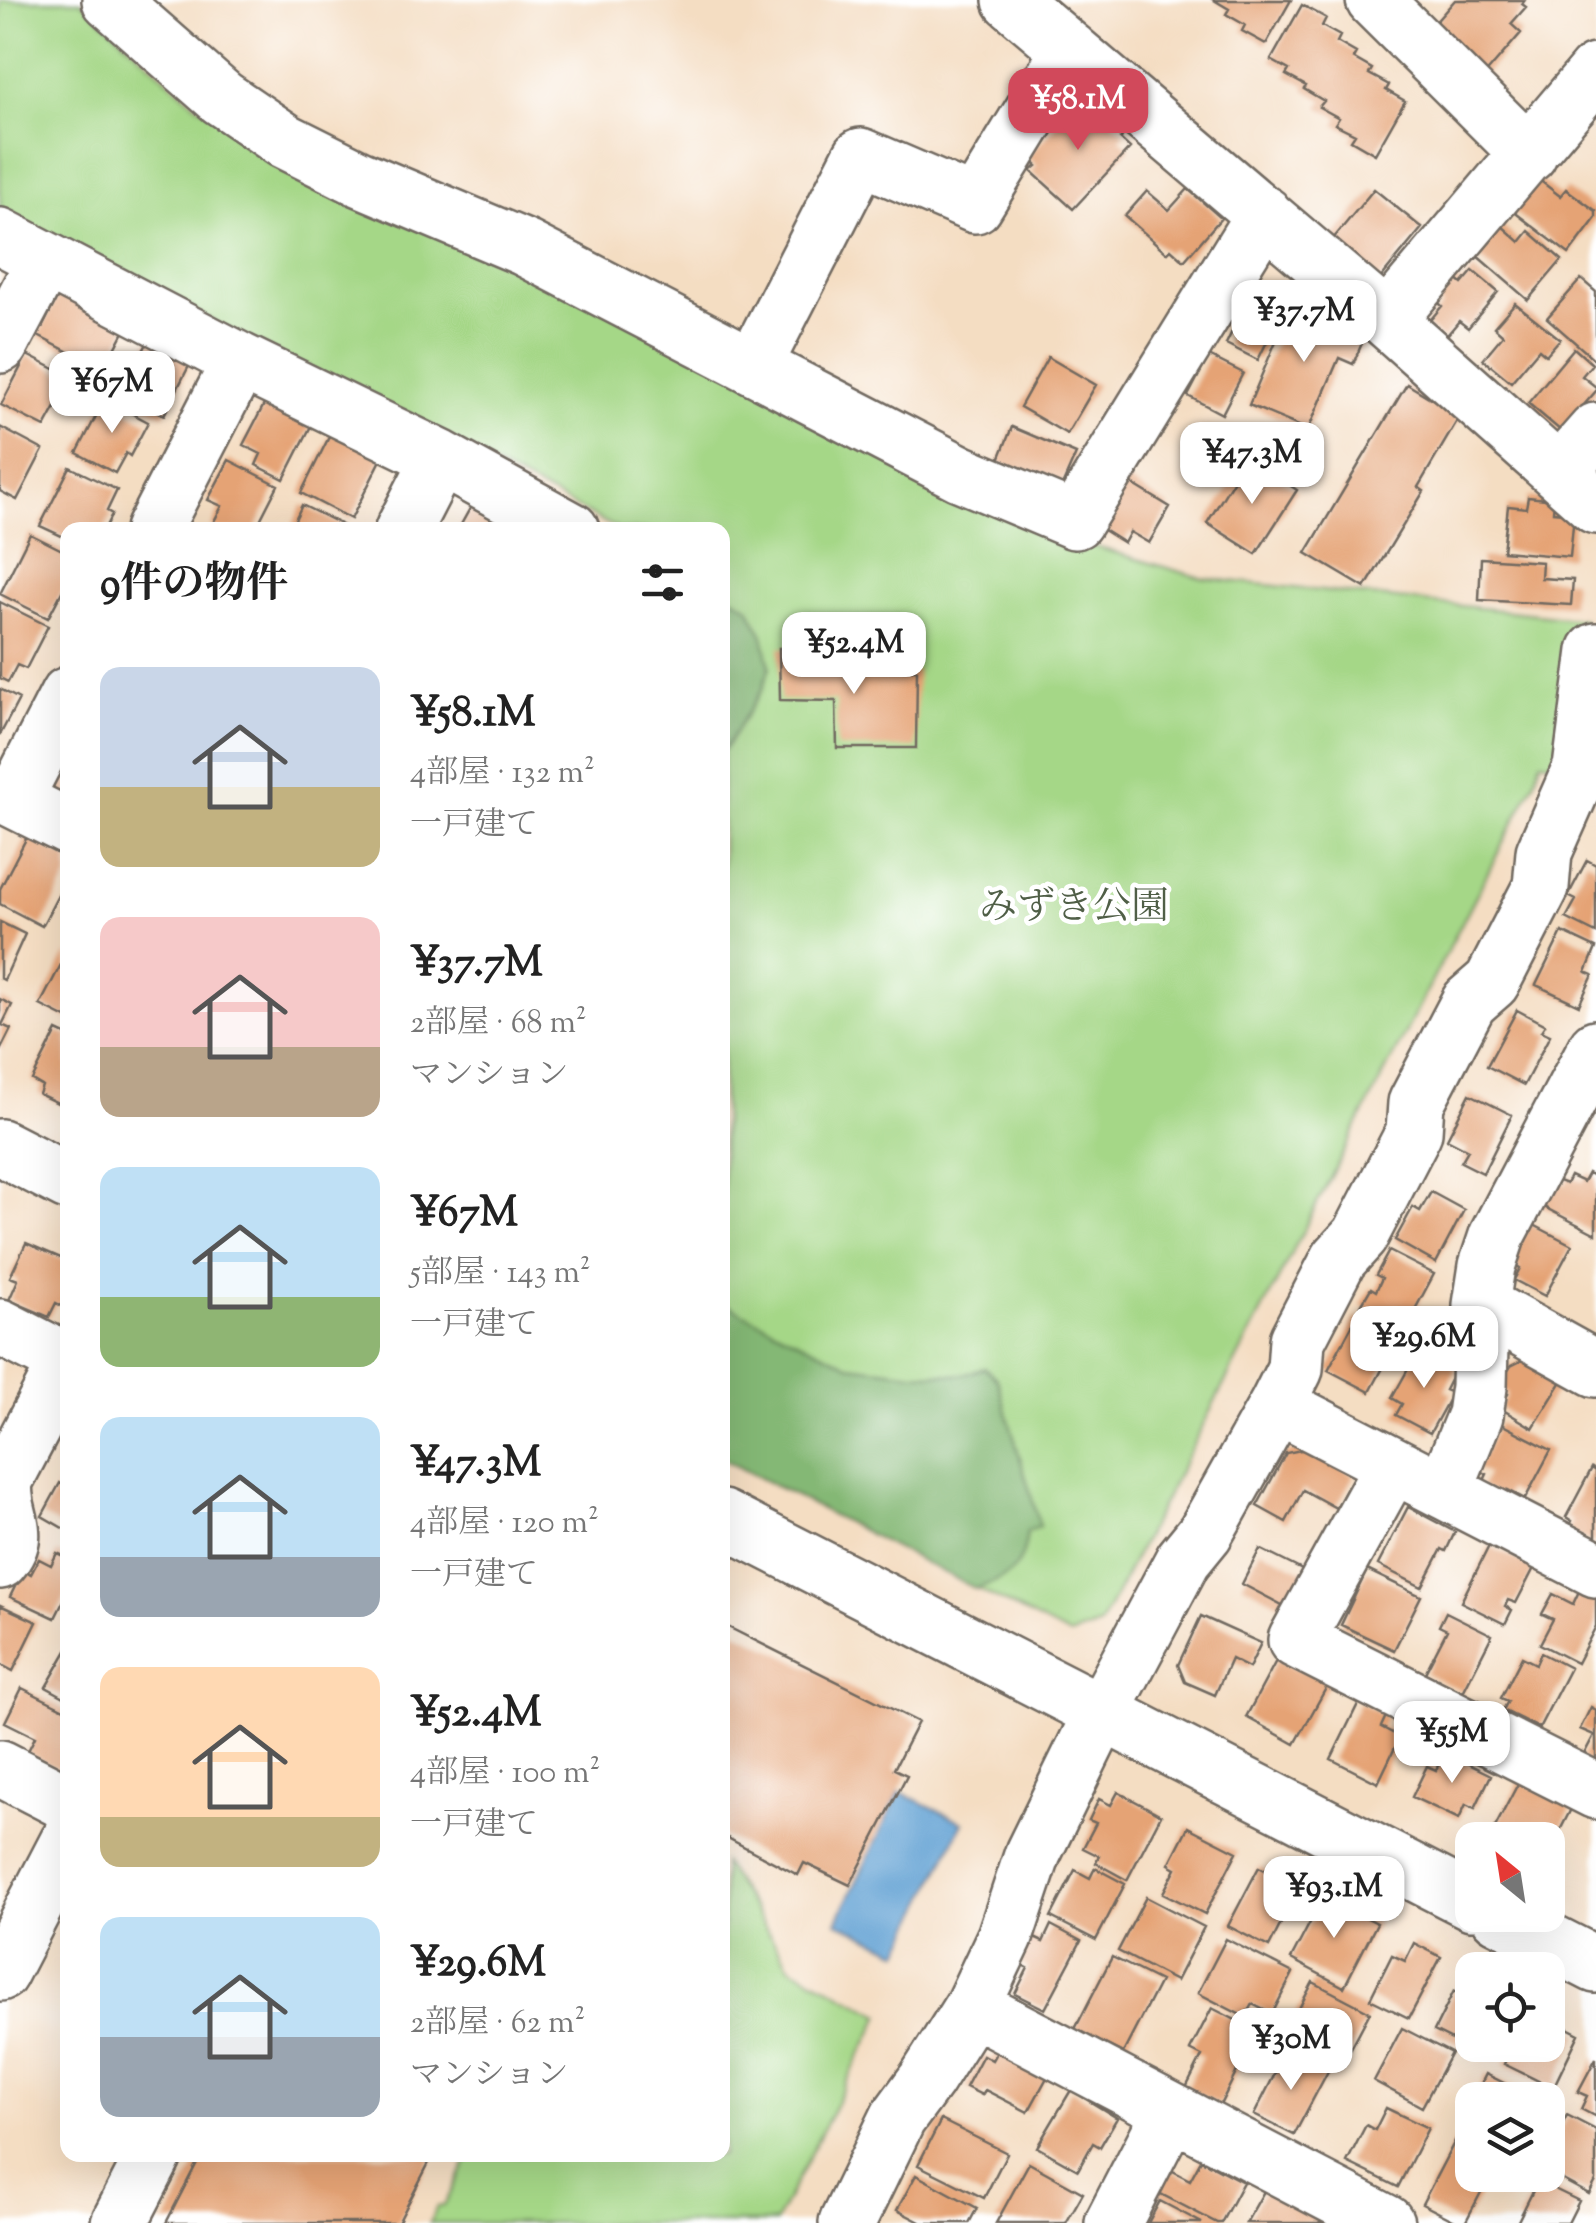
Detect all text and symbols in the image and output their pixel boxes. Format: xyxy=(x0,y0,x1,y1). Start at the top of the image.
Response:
pin: ¥58.1M xyxy=(997,68,1159,153)
text: ¥58.1M xyxy=(1030,77,1126,123)
pin: ¥37.7M xyxy=(1223,280,1385,365)
text: ¥37.7M xyxy=(1253,289,1355,335)
pin: ¥67M xyxy=(53,351,171,436)
text: ¥67M xyxy=(71,360,153,406)
pin: ¥47.3M xyxy=(1171,422,1333,507)
text: ¥47.3M xyxy=(1202,431,1302,477)
icon: filters xyxy=(635,555,690,610)
text: 9件の物件 xyxy=(100,556,288,616)
pin: ¥52.4M xyxy=(773,612,935,697)
text: ¥52.4M xyxy=(804,621,904,667)
text: ¥58.1M xyxy=(410,685,535,745)
icon: home xyxy=(180,707,300,827)
text: 4部屋 · 132 m² xyxy=(410,751,595,797)
text: 一戸建て xyxy=(410,803,538,849)
park label: みずき公園 xyxy=(979,882,1169,936)
text: ¥37.7M xyxy=(410,935,543,995)
icon: home xyxy=(180,957,300,1077)
text: 2部屋 · 68 m² xyxy=(410,1001,587,1047)
text: マンション xyxy=(410,1053,569,1099)
text: ¥67M xyxy=(410,1185,518,1245)
icon: home xyxy=(180,1207,300,1327)
text: 5部屋 · 143 m² xyxy=(410,1251,591,1297)
text: 一戸建て xyxy=(410,1303,538,1349)
pin: ¥29.6M xyxy=(1343,1306,1505,1391)
text: ¥29.6M xyxy=(1372,1315,1476,1361)
text: ¥47.3M xyxy=(410,1435,541,1495)
icon: home xyxy=(180,1457,300,1577)
text: 4部屋 · 120 m² xyxy=(410,1501,599,1547)
text: 一戸建て xyxy=(410,1553,538,1599)
text: ¥52.4M xyxy=(410,1685,541,1745)
pin: ¥55M xyxy=(1393,1701,1511,1786)
icon: home xyxy=(180,1707,300,1827)
text: ¥55M xyxy=(1416,1710,1488,1756)
text: 4部屋 · 100 m² xyxy=(410,1751,600,1797)
text: 一戸建て xyxy=(410,1803,538,1849)
north arrow xyxy=(1455,1822,1565,1932)
map controls xyxy=(1455,1822,1565,2192)
pin: ¥93.1M xyxy=(1253,1856,1415,1941)
text: ¥93.1M xyxy=(1285,1865,1383,1911)
text: ¥29.6M xyxy=(410,1935,546,1995)
button: locate xyxy=(1455,1952,1565,2062)
icon: home xyxy=(180,1957,300,2077)
text: 2部屋 · 62 m² xyxy=(410,2001,585,2047)
pin: ¥30M xyxy=(1232,2008,1350,2093)
text: ¥30M xyxy=(1251,2017,1331,2063)
text: マンション xyxy=(410,2053,569,2099)
button: layers xyxy=(1455,2082,1565,2192)

